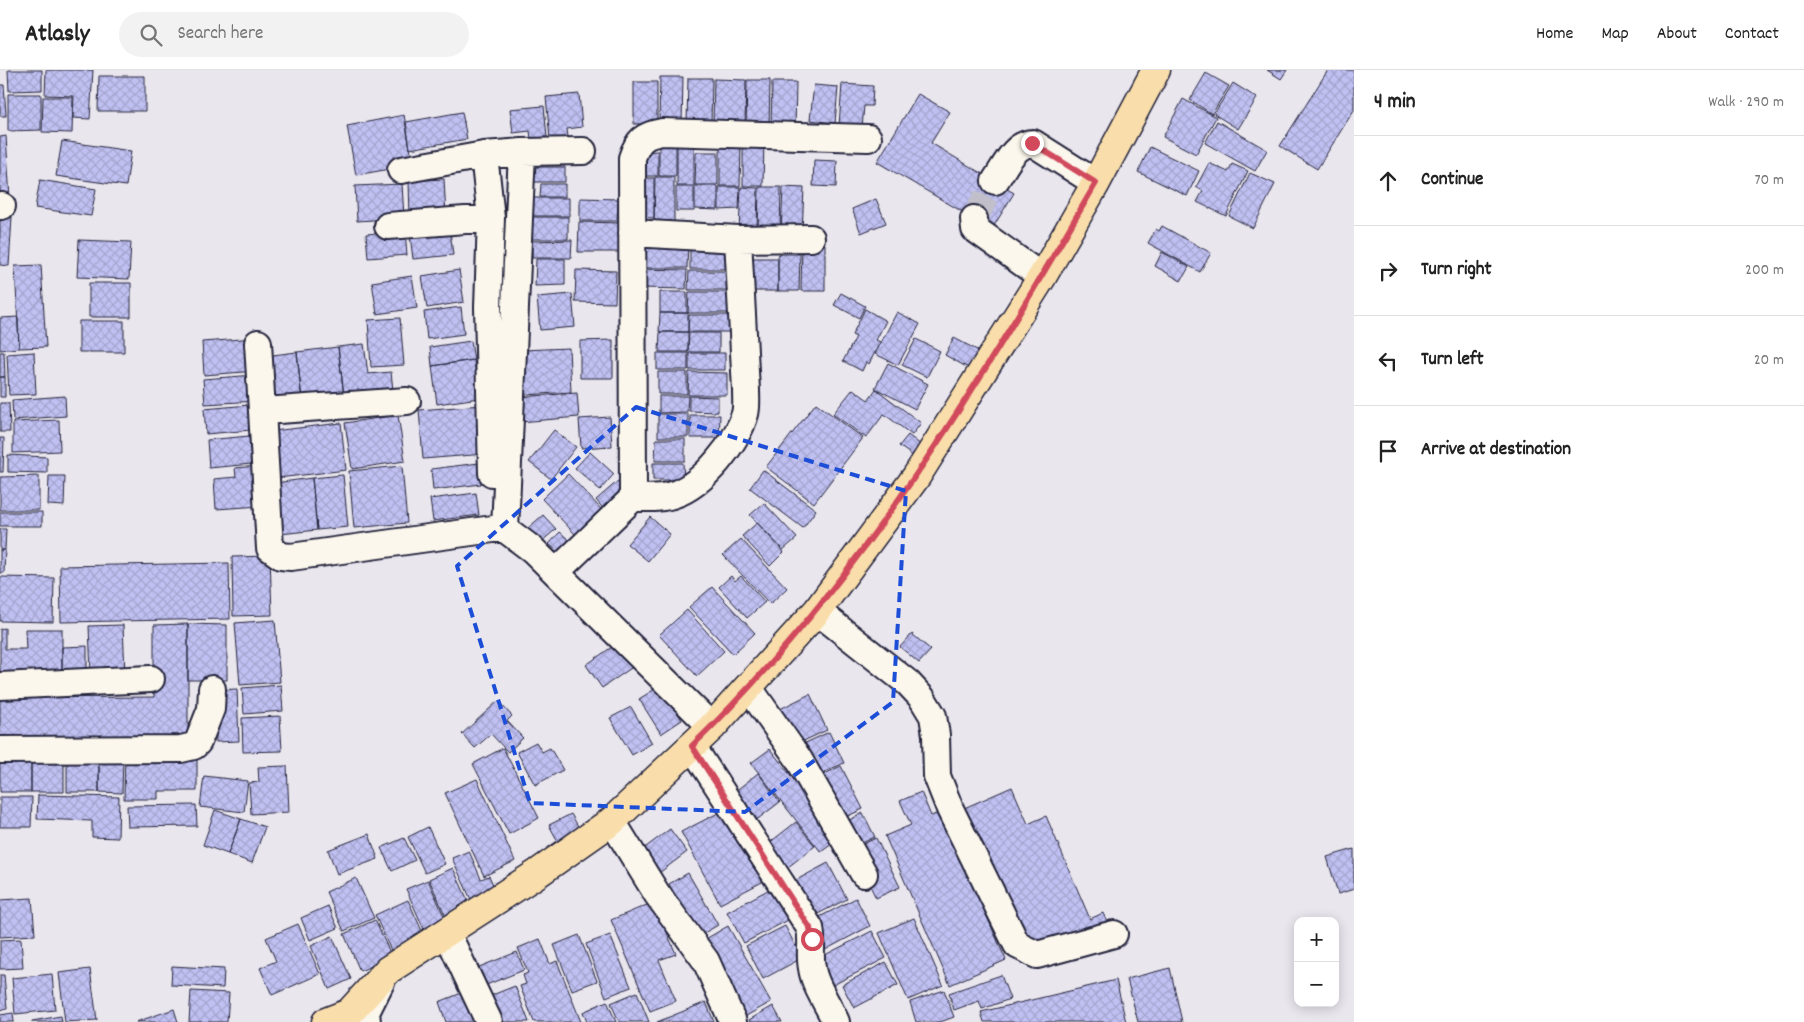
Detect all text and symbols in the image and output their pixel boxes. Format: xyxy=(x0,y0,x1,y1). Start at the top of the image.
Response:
search box xyxy=(119,12,469,57)
text: Atlasly xyxy=(25,18,89,52)
icon: search xyxy=(137,21,165,49)
text: Search here xyxy=(177,21,263,48)
text: Home xyxy=(1536,22,1573,47)
text: Map xyxy=(1601,22,1629,47)
text: About xyxy=(1657,22,1697,47)
text: Contact xyxy=(1725,22,1779,47)
text: 4 min xyxy=(1374,88,1416,118)
text: Walk · 290 m xyxy=(1708,91,1784,114)
route end xyxy=(1021,132,1044,155)
icon: ahead xyxy=(1374,167,1402,195)
text: Continue xyxy=(1421,167,1483,194)
text: 70 m xyxy=(1754,169,1784,192)
icon: right xyxy=(1374,257,1402,285)
text: Turn right xyxy=(1421,257,1492,284)
text: 200 m xyxy=(1745,259,1784,282)
icon: left xyxy=(1374,347,1402,375)
text: Turn left xyxy=(1421,347,1484,374)
text: 20 m xyxy=(1754,349,1784,372)
icon: arrive xyxy=(1374,437,1402,465)
text: Arrive at destination xyxy=(1421,437,1571,464)
map controls xyxy=(1294,917,1339,1007)
button: + xyxy=(1294,917,1339,962)
route start xyxy=(801,928,824,951)
button: − xyxy=(1294,962,1339,1007)

